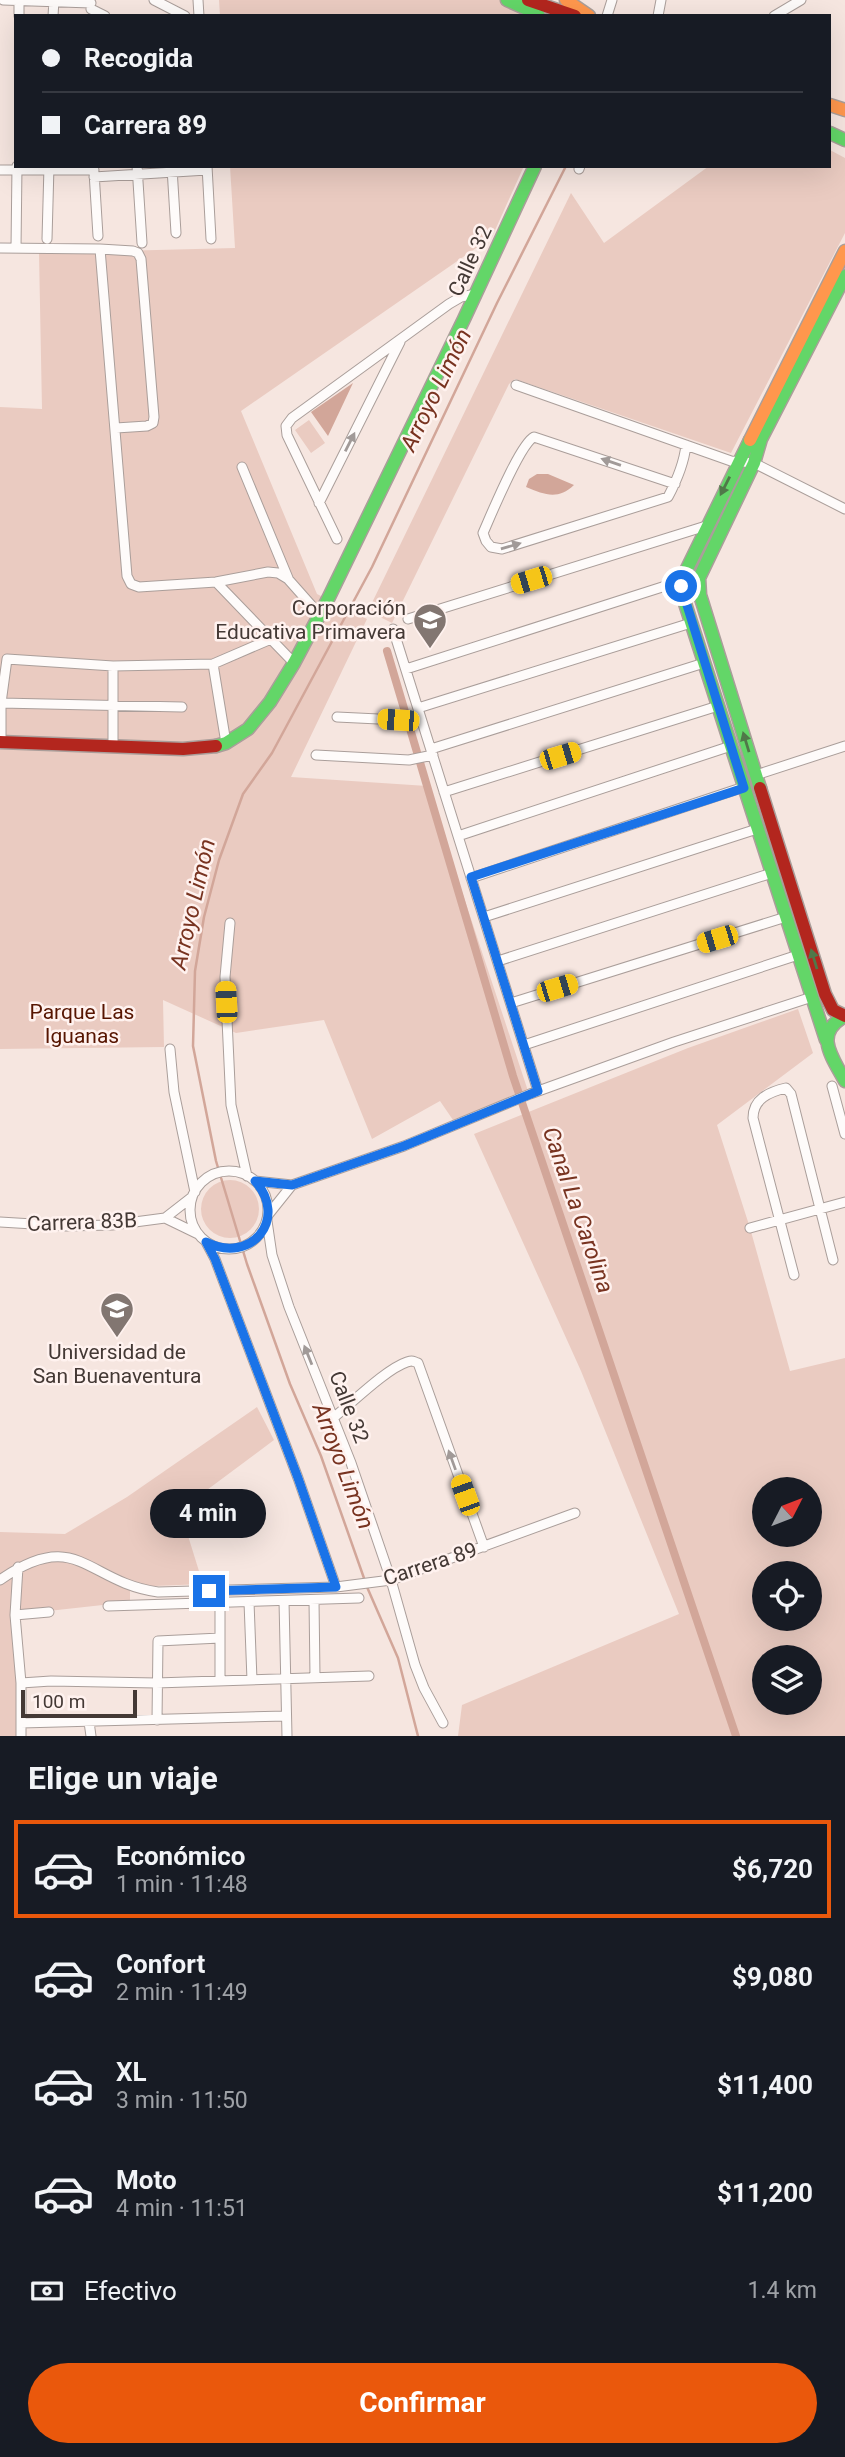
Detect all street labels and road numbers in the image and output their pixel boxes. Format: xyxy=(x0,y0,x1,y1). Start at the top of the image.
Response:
street label: Calle 32 xyxy=(443,222,497,300)
street label: Carrera 83B xyxy=(26,1208,138,1236)
street label: Calle 32 xyxy=(324,1368,374,1447)
street label: Carrera 89 xyxy=(380,1538,480,1590)

